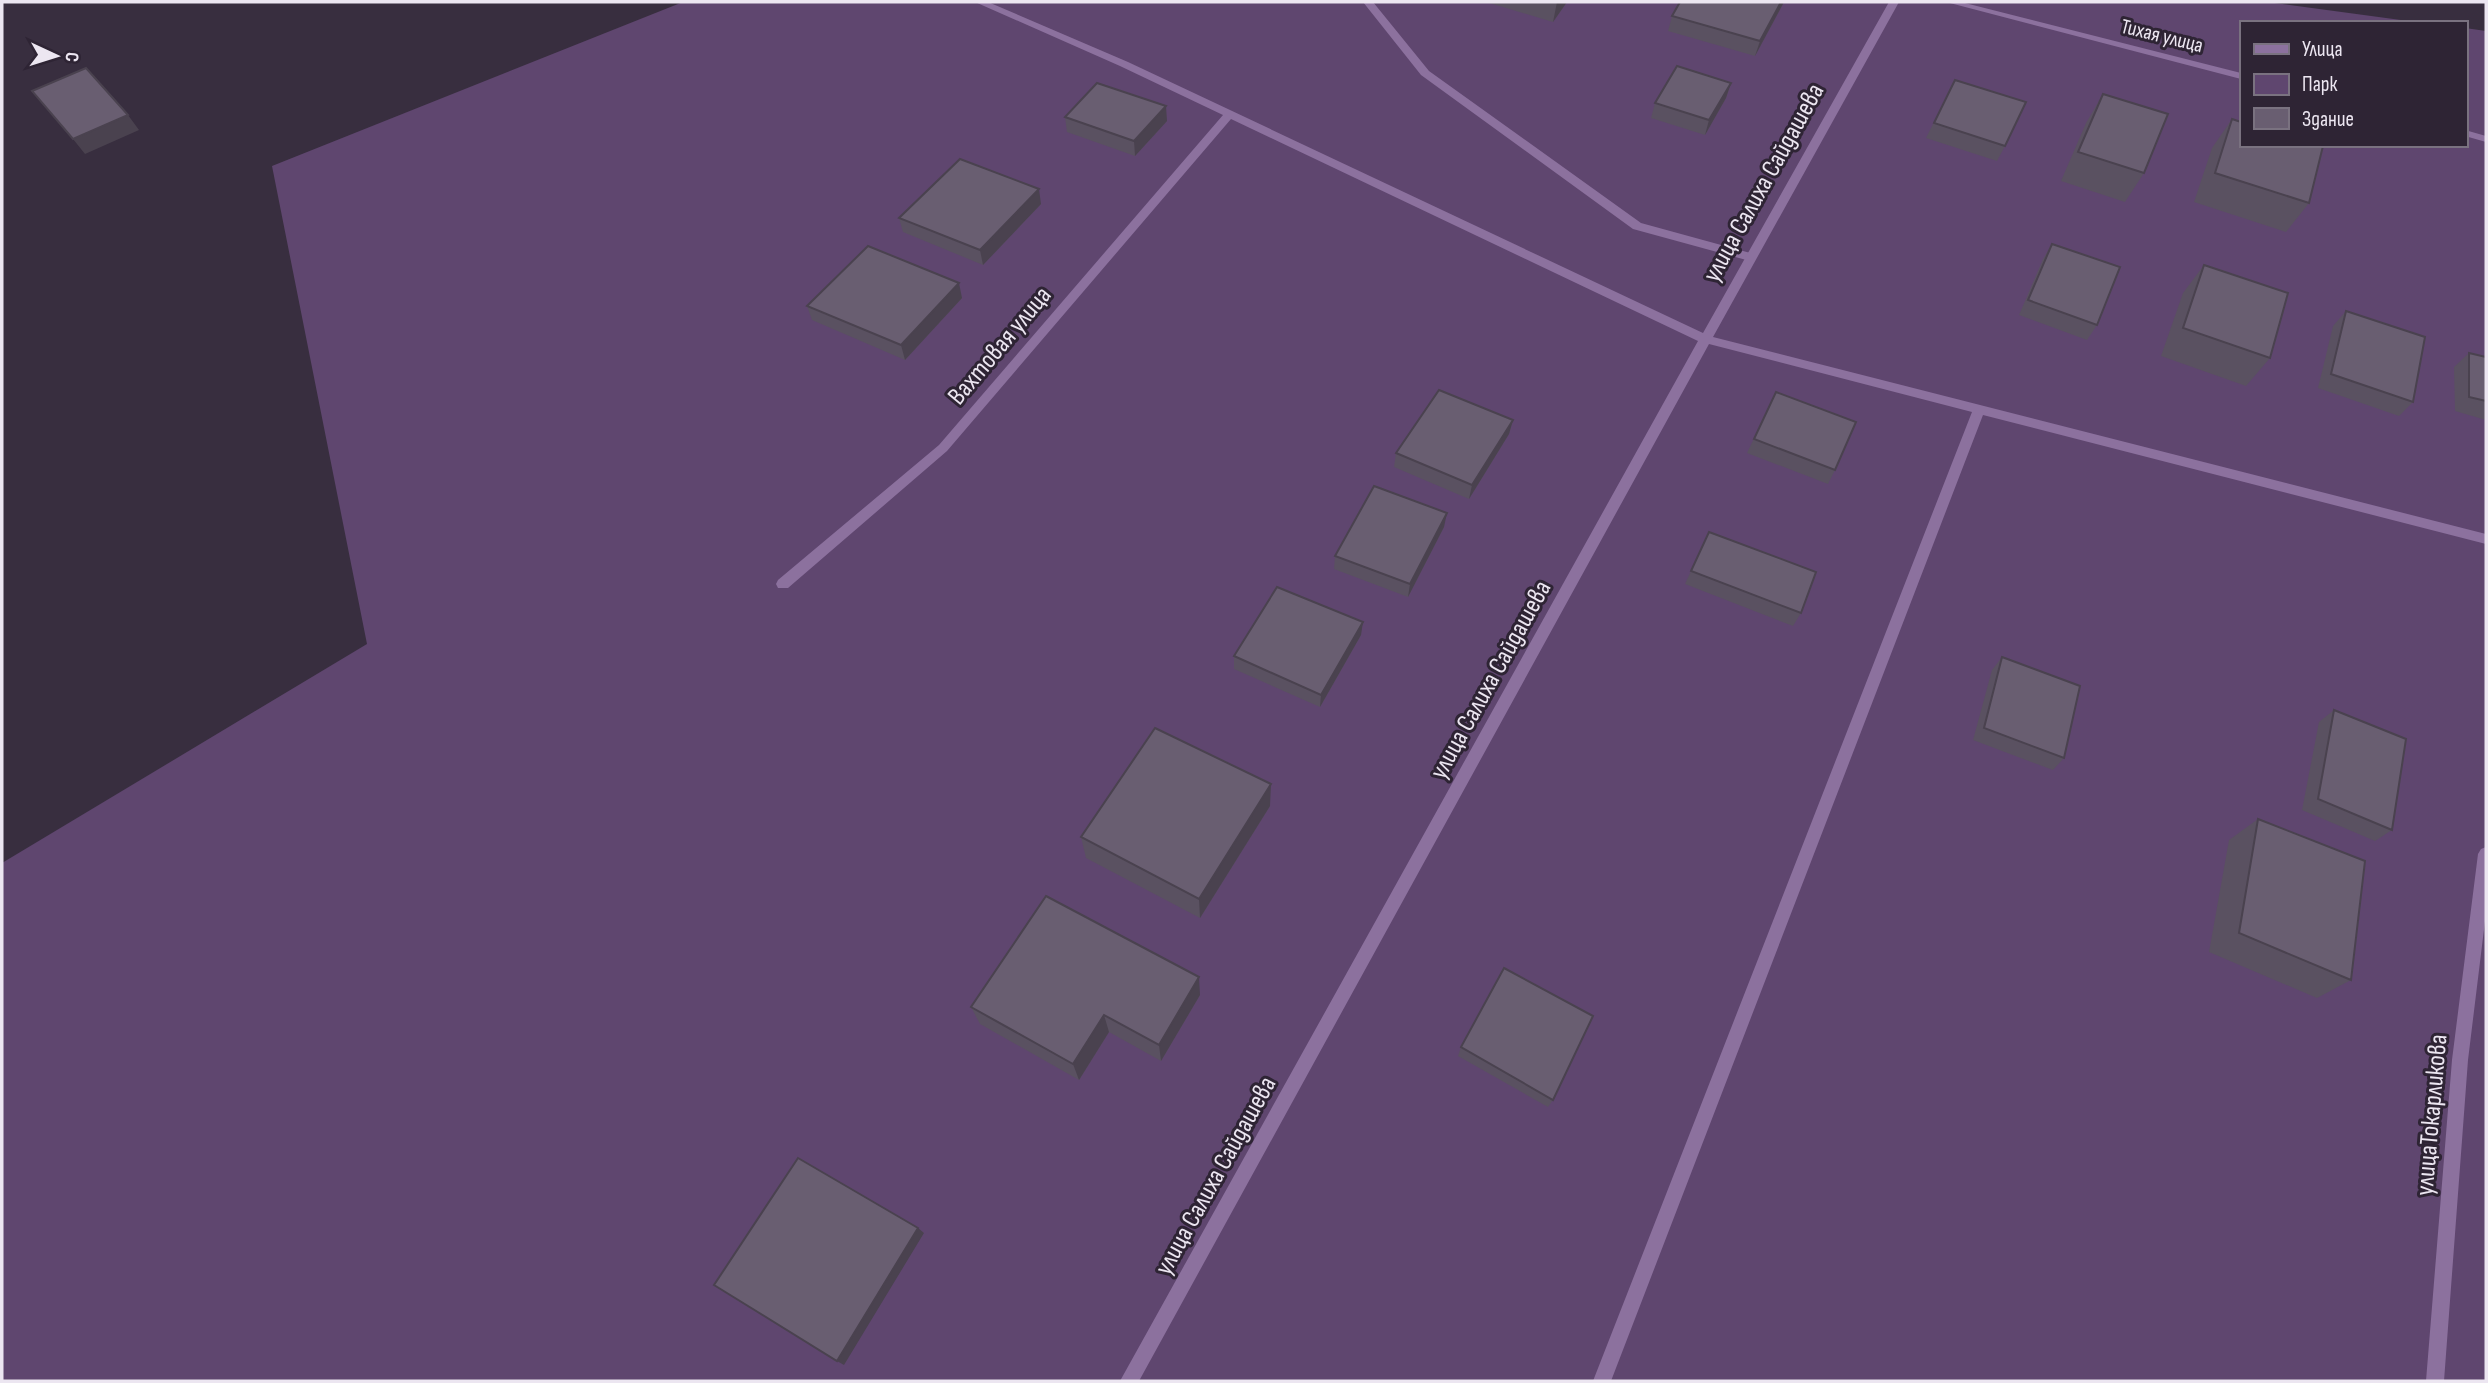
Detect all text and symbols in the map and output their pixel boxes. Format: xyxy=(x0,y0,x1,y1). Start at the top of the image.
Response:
street label: Тихая улица xyxy=(2118,14,2206,58)
north arrow xyxy=(21,21,91,91)
legend xyxy=(2240,21,2467,147)
text: Улица xyxy=(2302,37,2343,62)
text: С xyxy=(60,51,83,63)
text: Парк xyxy=(2302,72,2337,97)
street label: улица Салиха Сайдашева xyxy=(1697,78,1831,288)
text: Здание xyxy=(2302,107,2354,132)
street label: Вахтовая улица xyxy=(942,281,1058,411)
street label: улица Салиха Сайдашева xyxy=(1424,575,1558,785)
street label: улицаТокарликова xyxy=(2410,1033,2454,1197)
street label: улица Салиха Сайдашева xyxy=(1149,1071,1283,1281)

